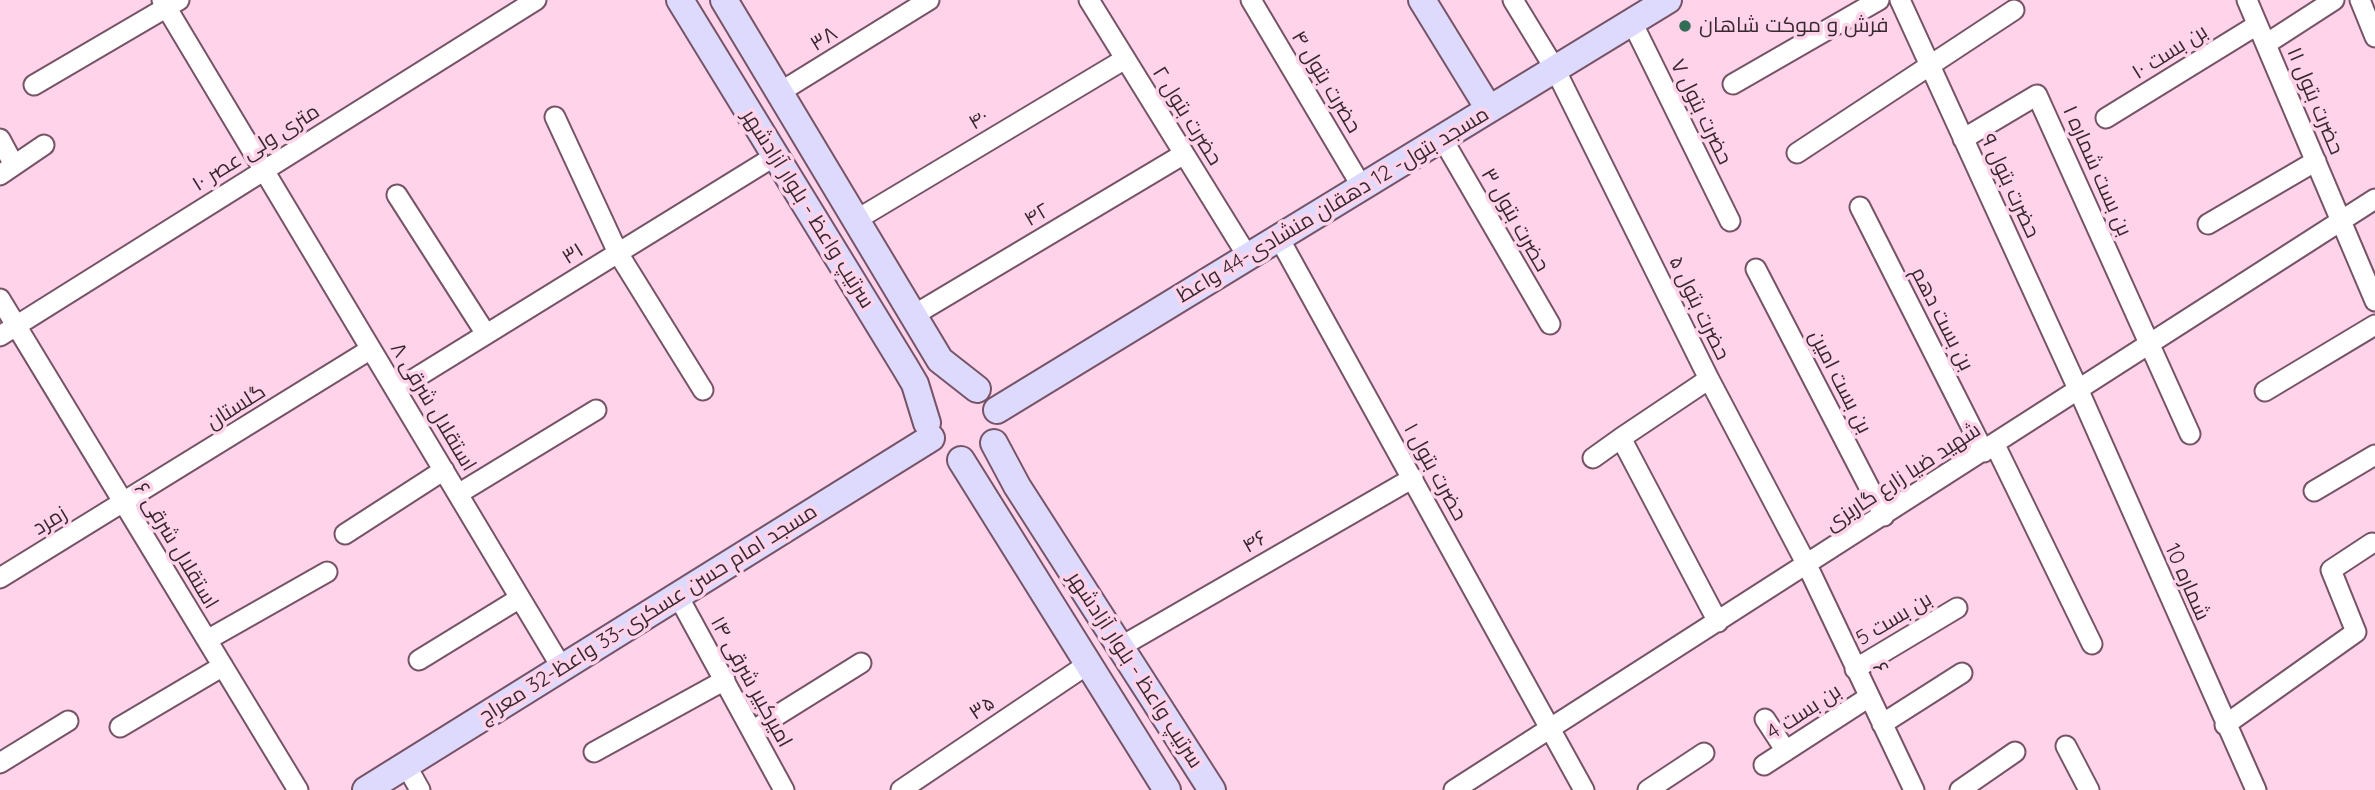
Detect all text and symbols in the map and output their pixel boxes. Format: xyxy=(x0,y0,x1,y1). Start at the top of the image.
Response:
place label: فرش و موکت شاهان xyxy=(1699,13,1888,39)
marker: فرش و موکت شاهان xyxy=(1677,18,1693,34)
street label: بن بست ۱۰ xyxy=(2128,19,2212,85)
street label: ۳۸ xyxy=(806,21,842,57)
street label: حضرت بتول ۴ xyxy=(1286,26,1366,138)
street label: حضرت بتول ۱۱ xyxy=(2281,44,2349,158)
street label: حضرت بتول ۷ xyxy=(1665,55,1737,169)
street label: حضرت بتول ۲ xyxy=(1147,62,1227,170)
street label: ۱۰ متری ولی عصر xyxy=(188,99,324,197)
street label: مسجد بتول- 12 دهقان منشادی-44 واعظ xyxy=(1172,102,1494,308)
street label: بن بست شماره ۱ xyxy=(2057,102,2137,240)
street label: ۴۰ xyxy=(964,104,994,136)
street label: سرتیپ واعظ - بلوار آزادشهر xyxy=(737,105,879,313)
street label: حضرت بتول ۹ xyxy=(1975,130,2045,242)
street label: حضرت بتول ۳ xyxy=(1475,164,1555,276)
street label: ۴۲ xyxy=(1020,198,1054,232)
street label: ۳۱ xyxy=(558,238,588,270)
street label: حضرت بتول ۵ xyxy=(1663,252,1735,364)
street label: بن بست دهم xyxy=(1905,263,1979,375)
street label: بن بست امین xyxy=(1803,326,1877,438)
street label: استقلال شرقی ۸ xyxy=(385,338,481,476)
street label: گلستان xyxy=(202,379,270,435)
street label: شهید ضیا زارع گاریزی xyxy=(1821,417,1985,537)
street label: حضرت بتول ۱ xyxy=(1398,419,1472,525)
street label: استقلال شرقی ۶ xyxy=(128,478,224,614)
street label: مسجد امام حسن عسکری-33 واعظ-32 معراج xyxy=(474,499,822,729)
street label: زمرد xyxy=(28,501,72,541)
street label: ۴۶ xyxy=(1238,525,1272,559)
street label: شماره 10 xyxy=(2159,540,2215,624)
street label: سرتیپ واعظ - بلوار آزادشهر xyxy=(1062,567,1208,773)
street label: بن بست 5 xyxy=(1852,587,1936,651)
street label: ۱۴ امیرکبیر شرقی xyxy=(705,612,797,752)
street label: ۶ xyxy=(1866,658,1894,678)
street label: بن بست 4 xyxy=(1762,679,1846,745)
street label: ۳۵ xyxy=(964,690,1000,726)

